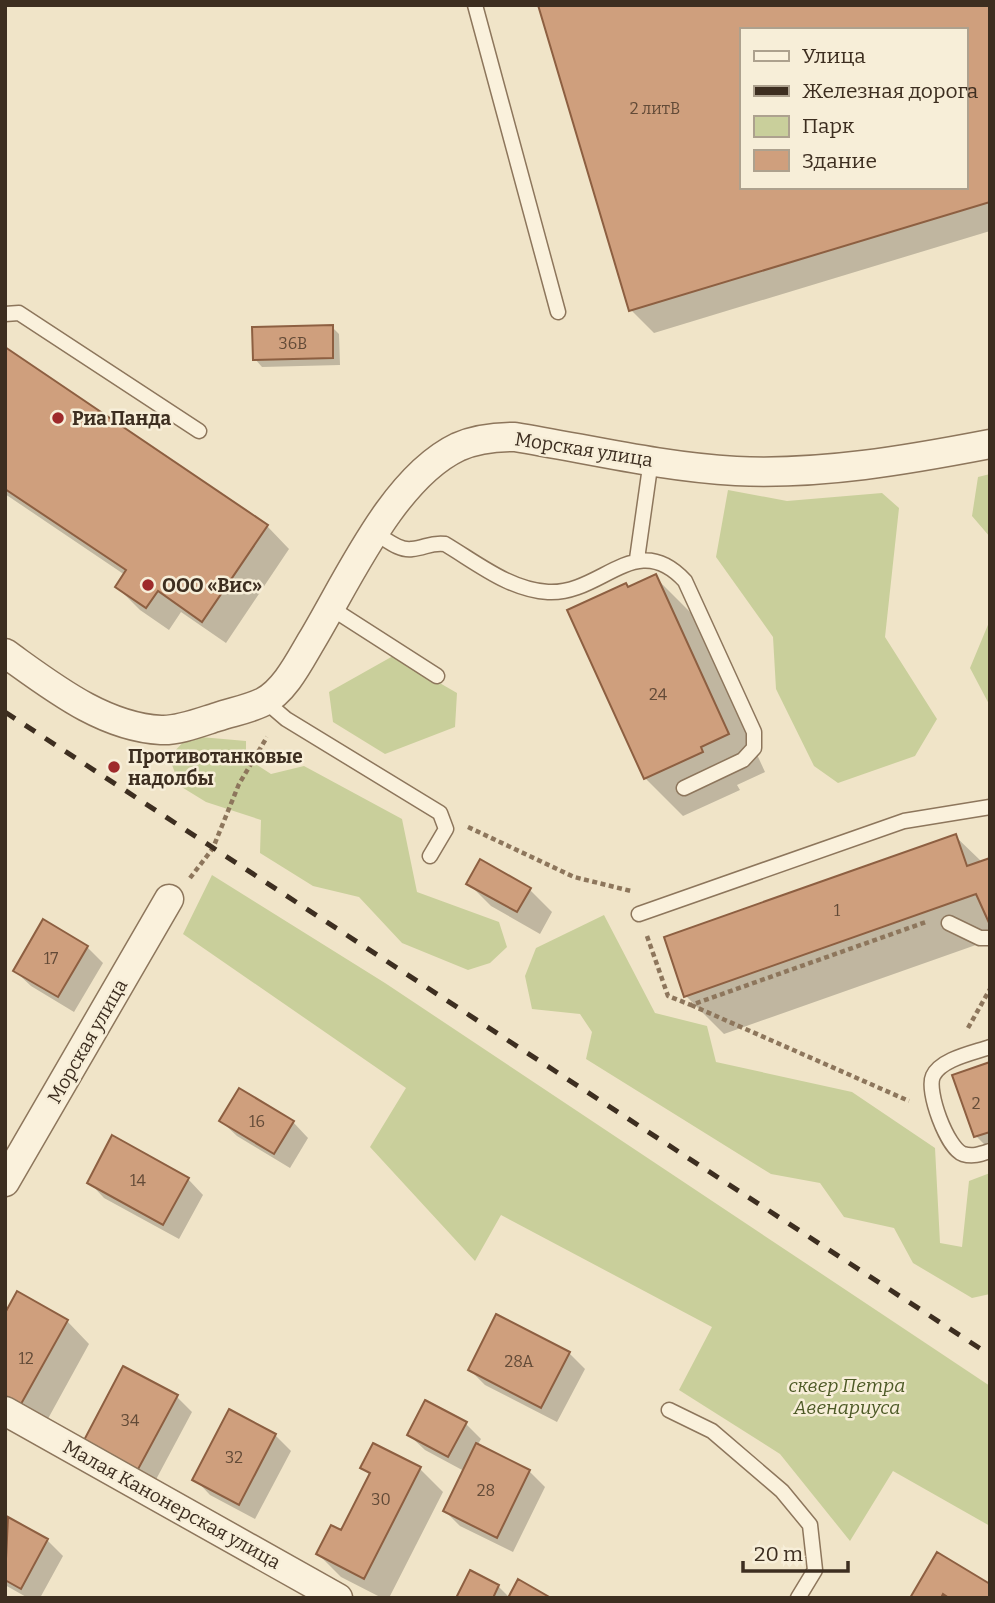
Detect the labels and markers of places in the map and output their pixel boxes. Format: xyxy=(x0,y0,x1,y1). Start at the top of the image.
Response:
place label: Риа Панда xyxy=(72,407,171,430)
marker: Риа Панда xyxy=(50,410,66,426)
place label: ООО «Вис» xyxy=(162,574,262,597)
marker: ООО «Вис» xyxy=(140,577,156,593)
place label: Противотанковые надолбы xyxy=(128,745,303,790)
marker: Противотанковые надолбы xyxy=(106,759,122,775)

